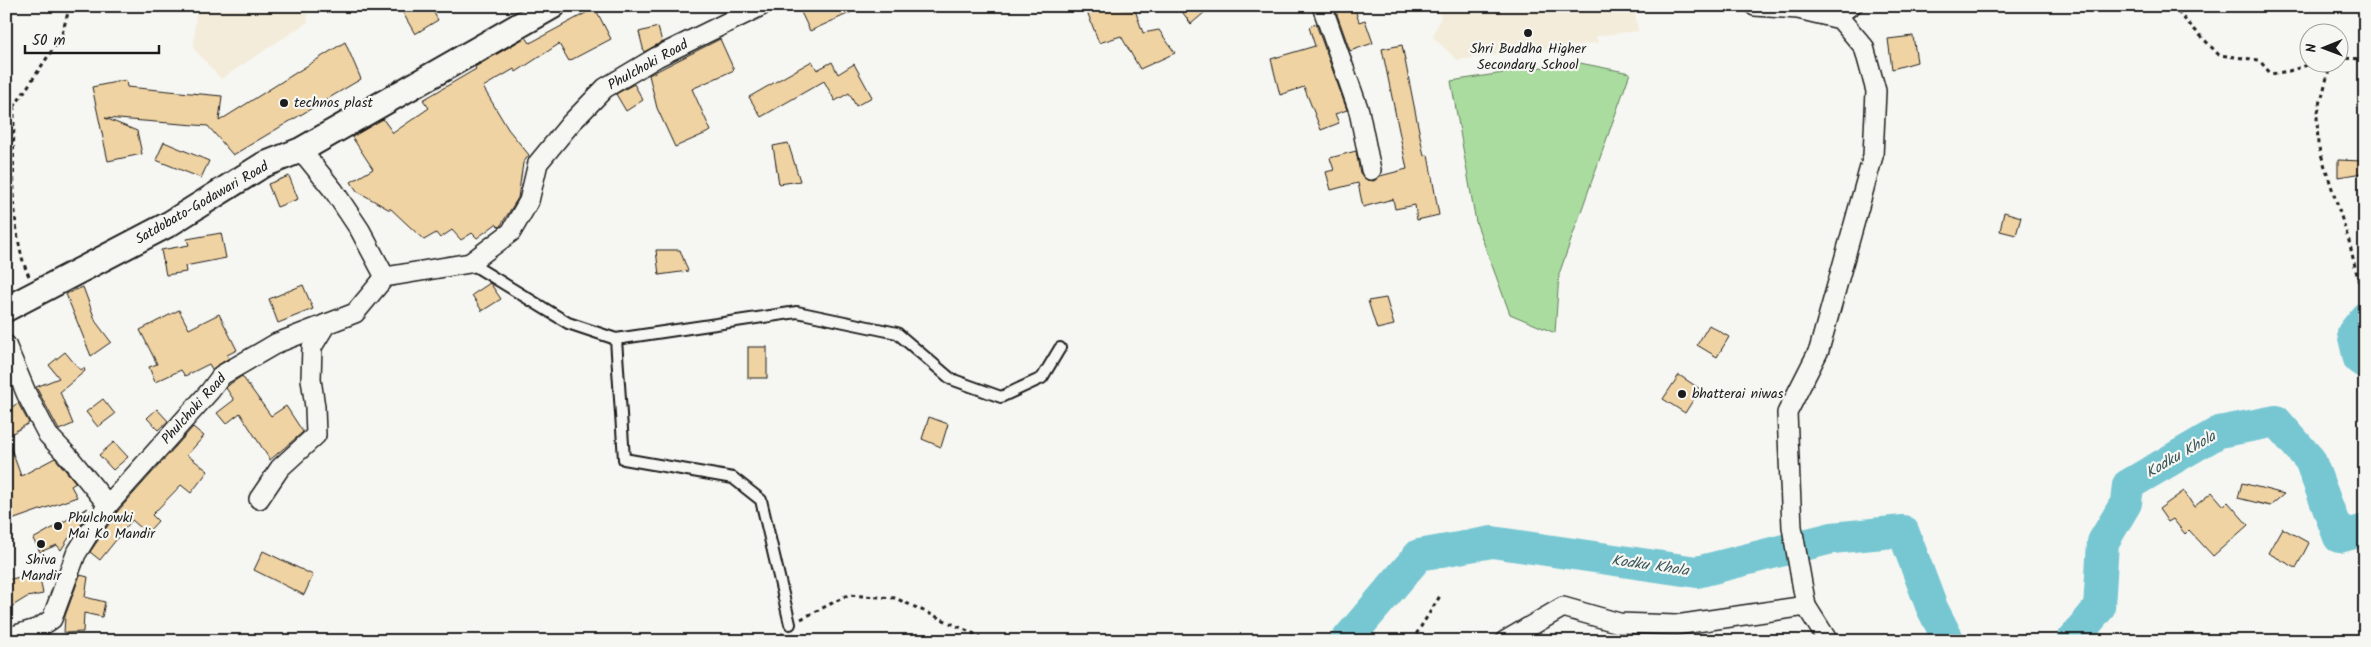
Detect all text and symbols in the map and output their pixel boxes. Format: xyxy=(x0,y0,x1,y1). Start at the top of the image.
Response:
scale bar xyxy=(25,22,159,54)
north arrow xyxy=(2298,22,2348,72)
marker: Shri Buddha Higher Secondary School xyxy=(1522,27,1534,39)
text: 50 m xyxy=(32,29,66,53)
street label: Phulchoki Road xyxy=(604,33,693,96)
place label: Shri Buddha Higher Secondary School xyxy=(1470,38,1587,76)
text: N xyxy=(2301,43,2323,53)
place label: technos plast xyxy=(294,92,373,114)
marker: technos plast xyxy=(278,97,290,109)
street label: Satdobato-Godawari Road xyxy=(131,155,274,250)
street label: Phulchoki Road xyxy=(156,368,233,449)
place label: bhatterai niwas xyxy=(1692,383,1783,405)
marker: bhatterai niwas xyxy=(1676,388,1688,400)
water label: Kodku Khola xyxy=(2141,425,2222,485)
place label: Phulchowki Mai Ko Mandir xyxy=(68,507,156,545)
marker: Phulchowki Mai Ko Mandir xyxy=(52,520,64,532)
marker: Shiva Mandir xyxy=(35,538,47,550)
place label: Shiva Mandir xyxy=(21,549,62,587)
water label: Kodku Khola xyxy=(1610,549,1691,583)

